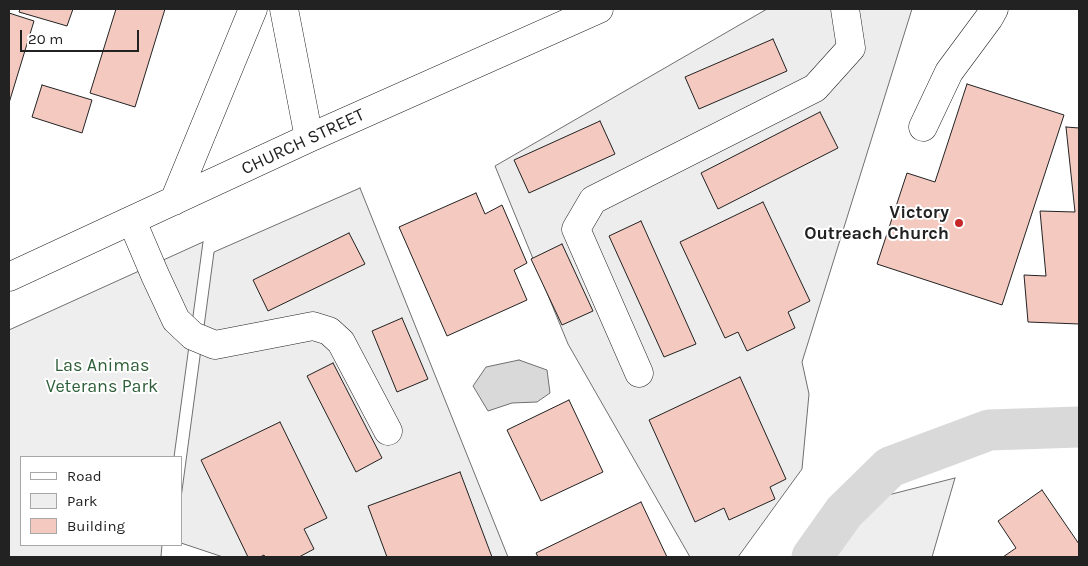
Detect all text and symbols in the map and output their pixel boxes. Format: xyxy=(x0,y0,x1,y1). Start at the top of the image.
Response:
scale bar xyxy=(22,20,141,52)
text: 20 m xyxy=(28,30,63,48)
street label: CHURCH STREET xyxy=(238,104,368,180)
place label: Victory Outreach Church xyxy=(804,202,949,244)
marker: Victory Outreach Church xyxy=(953,217,965,229)
park label: Las Animas Veterans Park xyxy=(46,355,158,398)
legend xyxy=(20,456,182,546)
text: Road xyxy=(67,467,102,485)
text: Park xyxy=(67,492,97,510)
text: Building xyxy=(67,517,125,535)

